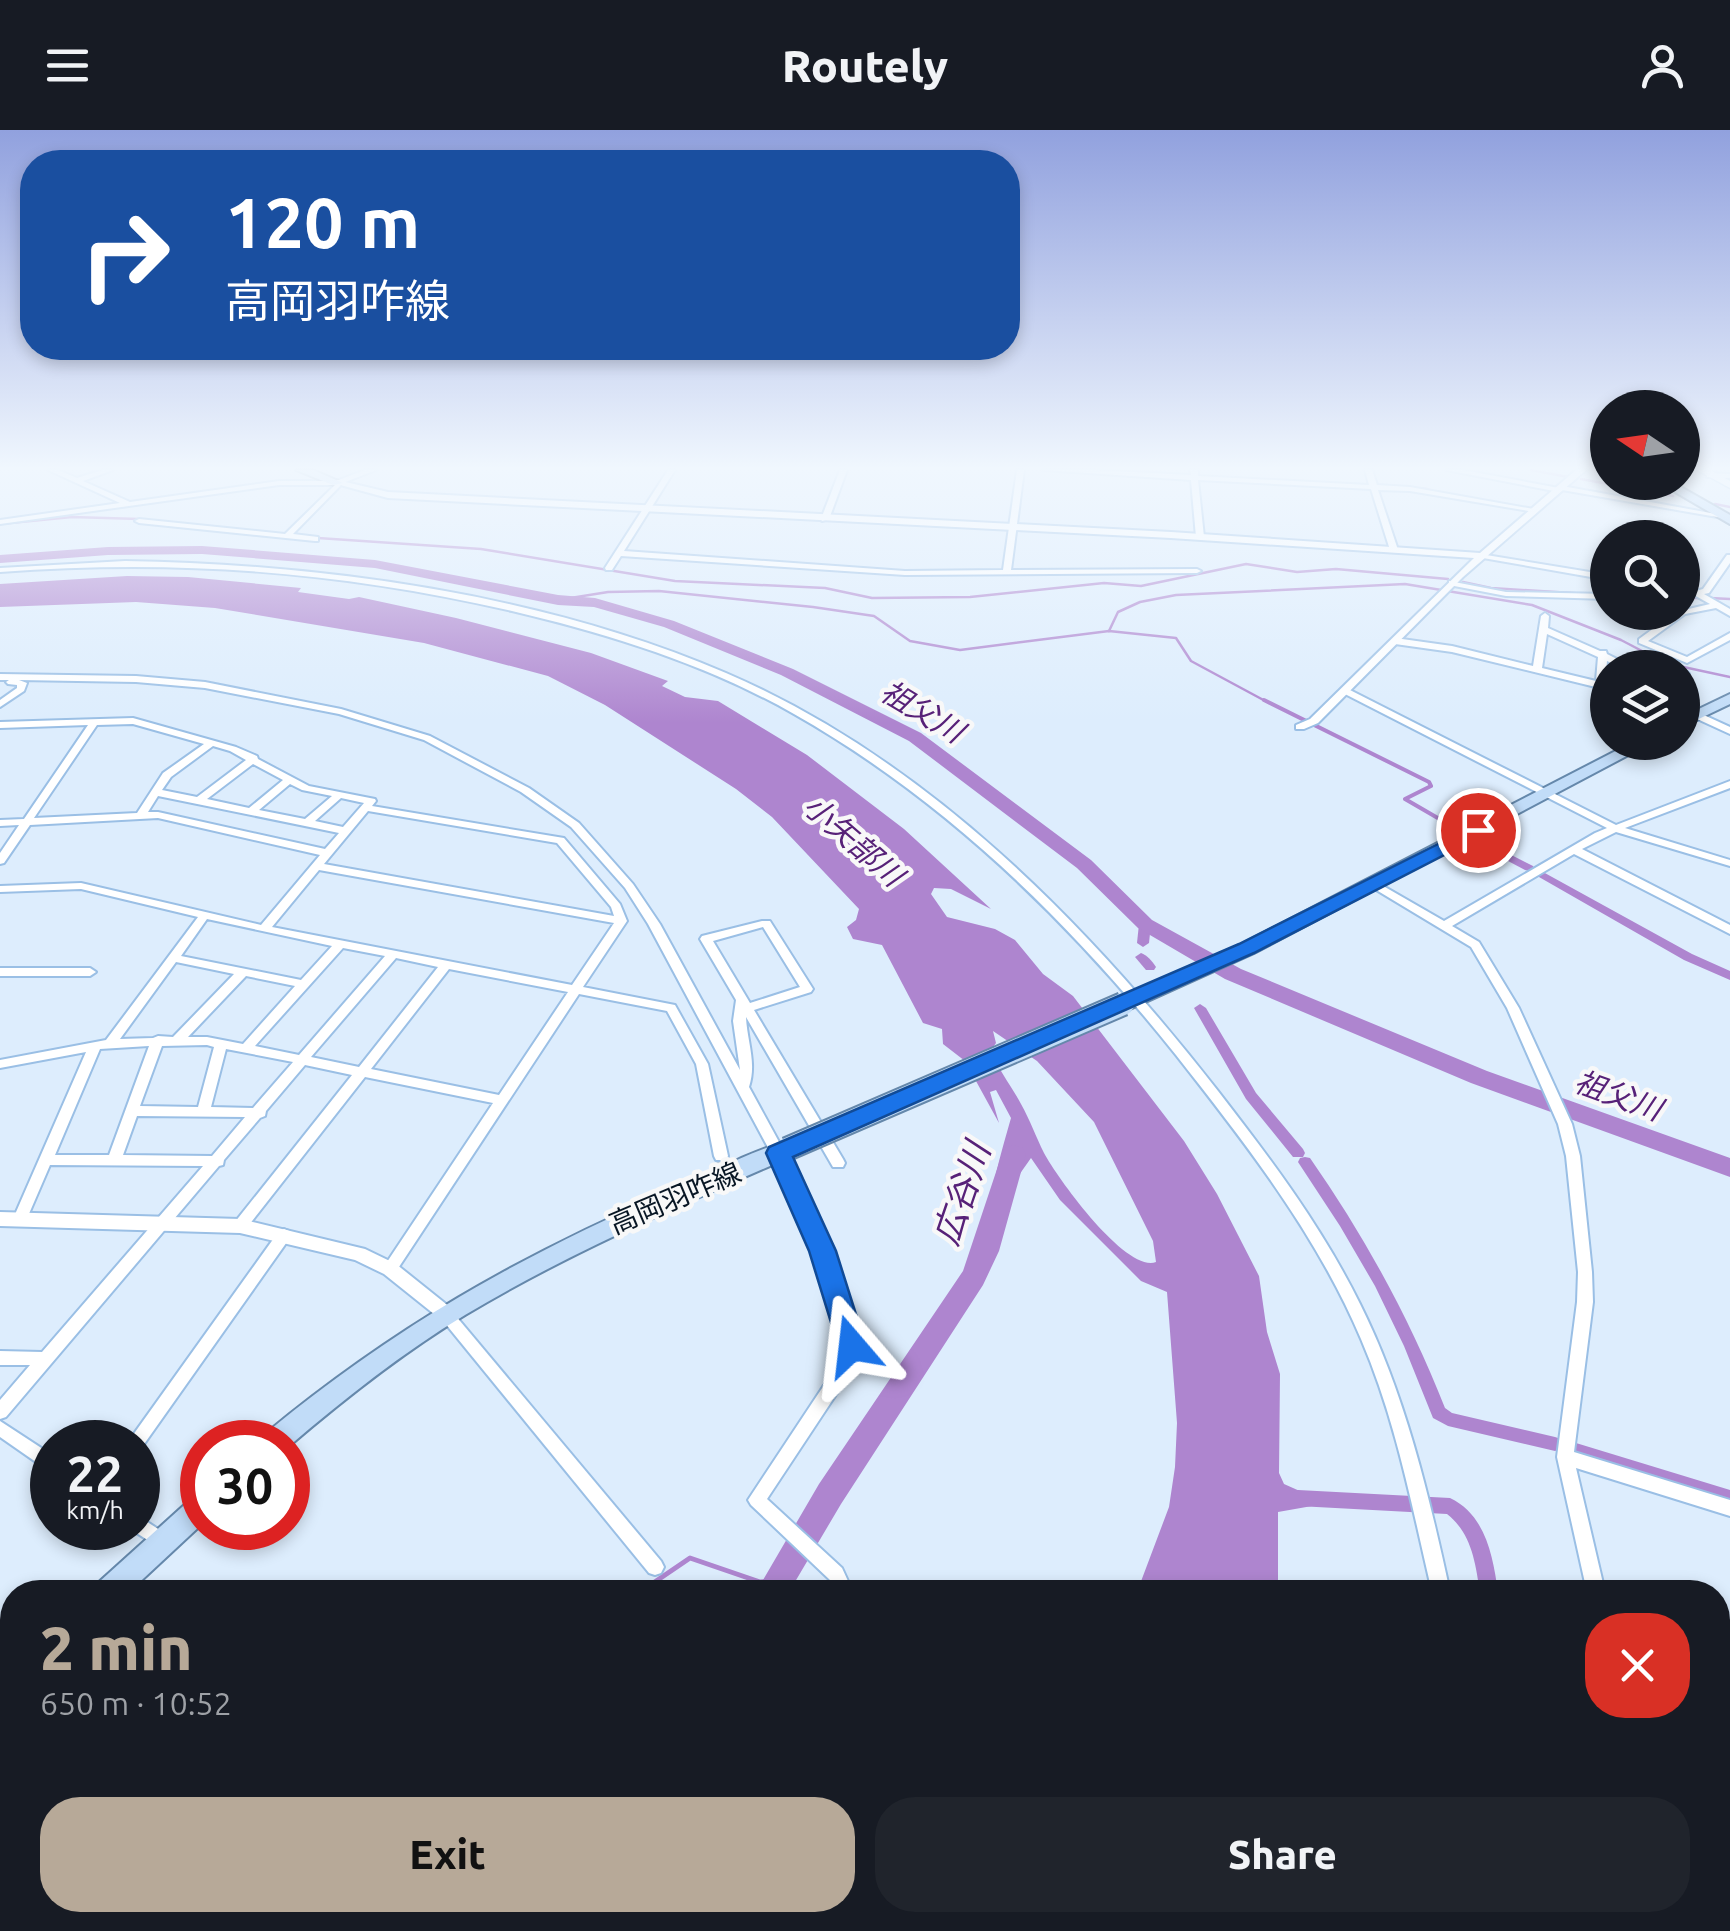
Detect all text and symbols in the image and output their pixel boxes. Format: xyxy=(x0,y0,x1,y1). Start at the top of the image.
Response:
icon: menu xyxy=(40,38,95,93)
icon: person xyxy=(1635,38,1690,93)
text: Routely xyxy=(782,40,948,91)
text: 120 m xyxy=(225,183,420,261)
icon: right xyxy=(60,190,190,320)
text: 高岡羽咋線 xyxy=(225,275,450,326)
north arrow xyxy=(1590,390,1700,500)
map controls xyxy=(1590,390,1700,760)
button: search xyxy=(1590,520,1700,630)
button: layers xyxy=(1590,650,1700,760)
water label: 祖父川 xyxy=(875,673,972,750)
water label: 小矢部川 xyxy=(797,788,912,894)
pin xyxy=(1436,788,1521,873)
icon: arrive xyxy=(1451,803,1506,858)
water label: 祖父川 xyxy=(1570,1064,1669,1127)
water label: 広谷川 xyxy=(925,1134,998,1250)
street label: 高岡羽咋線 xyxy=(604,1156,745,1239)
position arrow xyxy=(800,1294,904,1398)
speed limit sign: 30 xyxy=(180,1420,310,1550)
text: 22 xyxy=(67,1445,123,1501)
text: km/h xyxy=(66,1496,124,1524)
button: close xyxy=(1585,1613,1690,1718)
text: 2 min xyxy=(40,1614,193,1681)
text: 650 m · 10:52 xyxy=(40,1685,232,1721)
button: Exit xyxy=(40,1797,855,1912)
button: Share xyxy=(875,1797,1690,1912)

